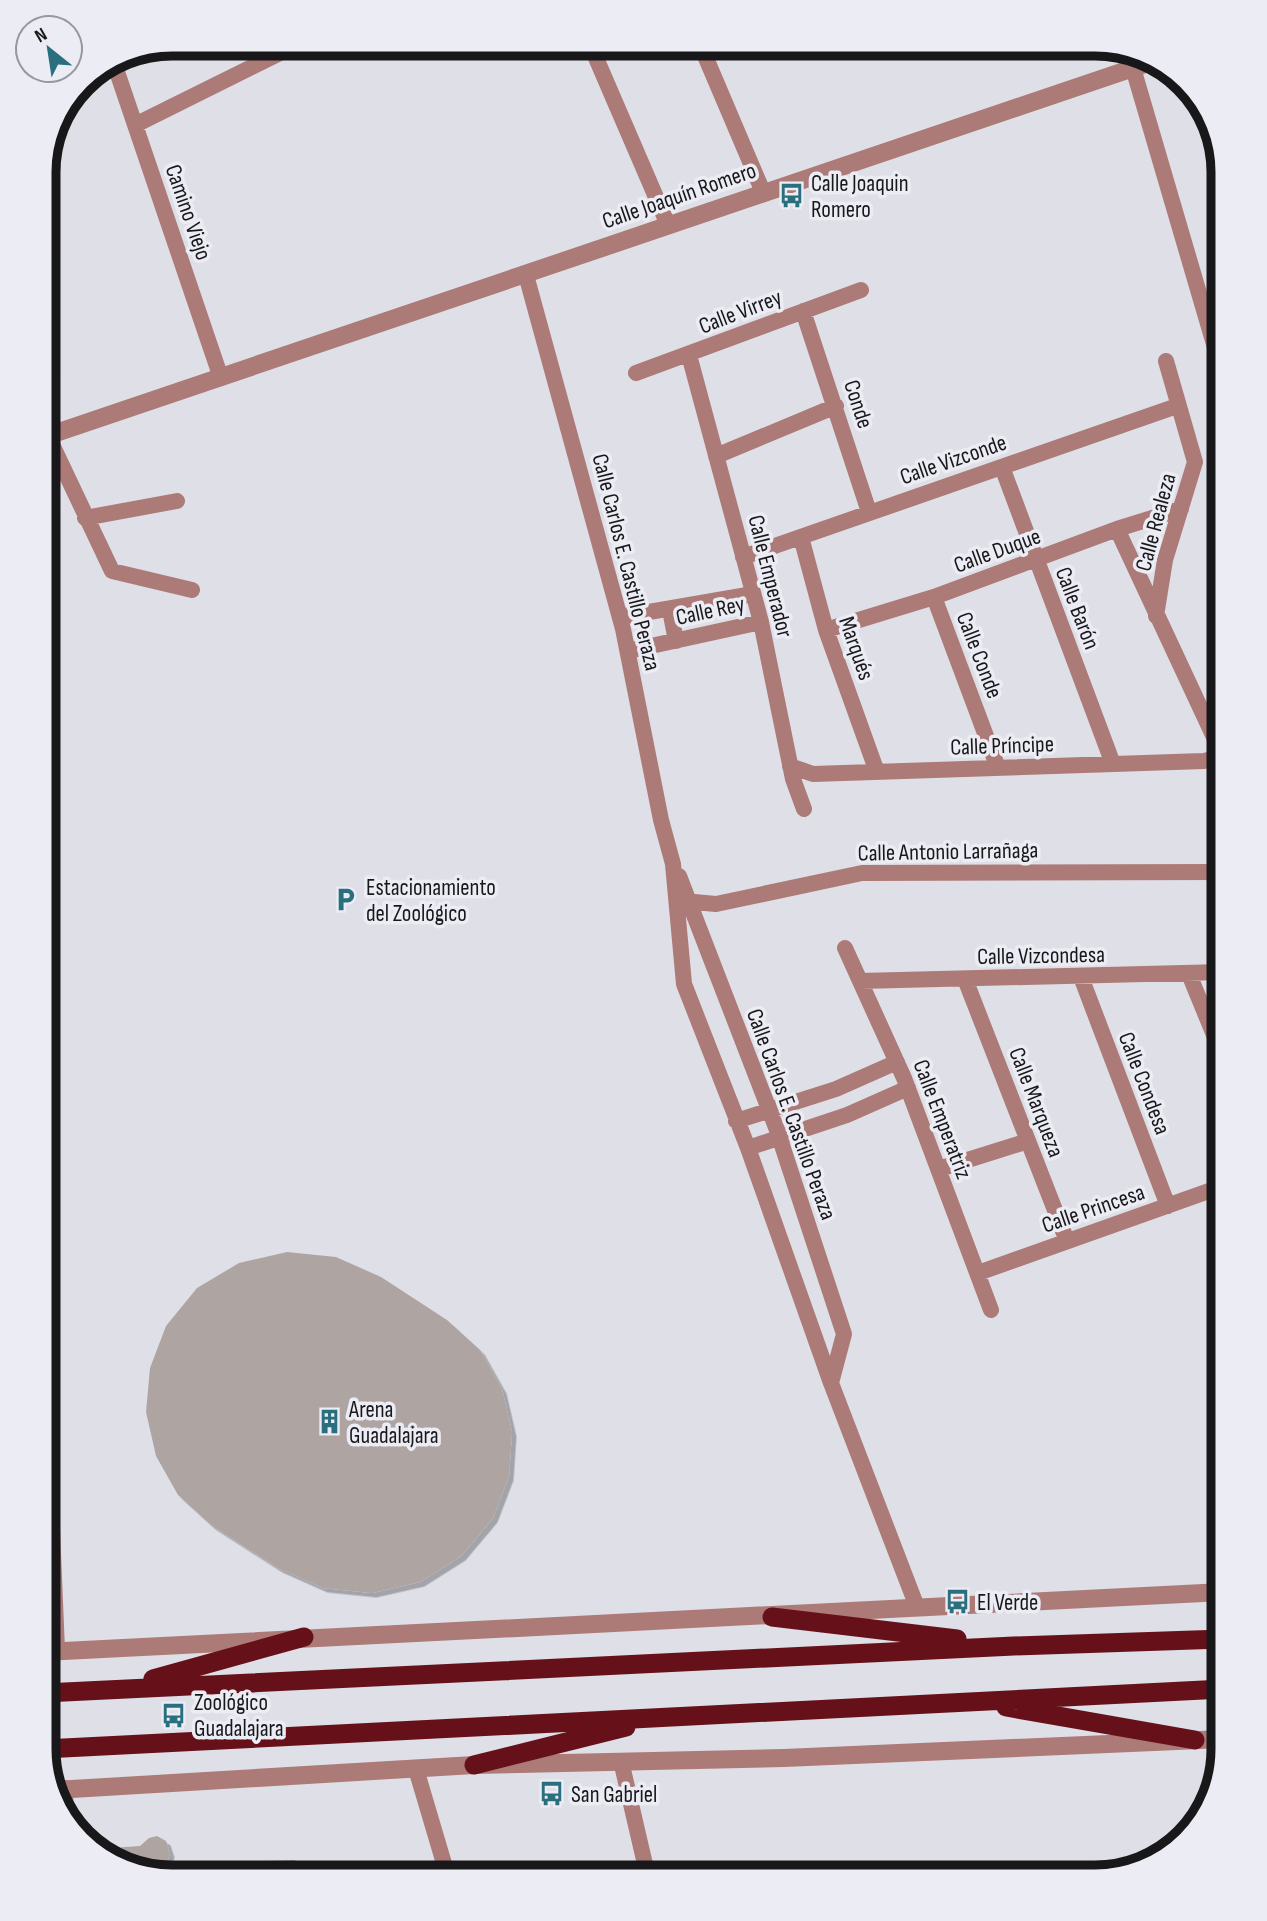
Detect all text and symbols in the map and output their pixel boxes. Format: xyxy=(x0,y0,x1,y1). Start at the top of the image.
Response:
north arrow xyxy=(14,14,84,84)
text: N xyxy=(31,23,51,48)
street label: Calle Joaquín Romero xyxy=(599,157,760,235)
street label: Camino Viejo xyxy=(159,161,217,264)
place label: Calle Joaquin Romero xyxy=(811,170,908,224)
bus stop icon: Calle Joaquin Romero xyxy=(777,182,805,210)
street label: Calle Virrey xyxy=(695,283,786,341)
street label: Conde xyxy=(837,377,879,432)
street label: Calle Vizconde xyxy=(896,429,1010,491)
street label: Calle Carlos E. Castillo Peraza xyxy=(586,451,667,674)
street label: Calle Realeza xyxy=(1129,470,1182,574)
street label: Calle Emperador xyxy=(741,512,799,641)
street label: Calle Duque xyxy=(950,522,1045,580)
street label: Calle Barón xyxy=(1049,563,1106,653)
street label: Calle Rey xyxy=(673,590,747,632)
street label: Calle Conde xyxy=(950,608,1008,703)
street label: Marqués xyxy=(832,613,880,684)
street label: Calle Príncipe xyxy=(950,730,1054,762)
street label: Calle Antonio Larrañaga xyxy=(858,836,1039,868)
place label: Estacionamiento del Zoológico xyxy=(366,874,496,928)
parking icon: Estacionamiento del Zoológico xyxy=(332,886,360,914)
street label: Calle Vizcondesa xyxy=(977,941,1105,971)
street label: Calle Carlos E. Castillo Peraza xyxy=(740,1005,842,1224)
street label: Calle Condesa xyxy=(1112,1028,1176,1138)
street label: Calle Marqueza xyxy=(1002,1043,1070,1161)
street label: Calle Emperatriz xyxy=(907,1056,978,1183)
street label: Calle Princesa xyxy=(1038,1178,1148,1240)
place label: Arena Guadalajara xyxy=(348,1396,439,1450)
building icon: Arena Guadalajara xyxy=(315,1408,343,1436)
bus stop icon: El Verde xyxy=(943,1588,971,1616)
place label: El Verde xyxy=(977,1589,1038,1617)
place label: Zoológico Guadalajara xyxy=(194,1689,284,1743)
bus stop icon: Zoológico Guadalajara xyxy=(160,1701,188,1729)
bus stop icon: San Gabriel xyxy=(537,1780,565,1808)
place label: San Gabriel xyxy=(571,1781,657,1809)

